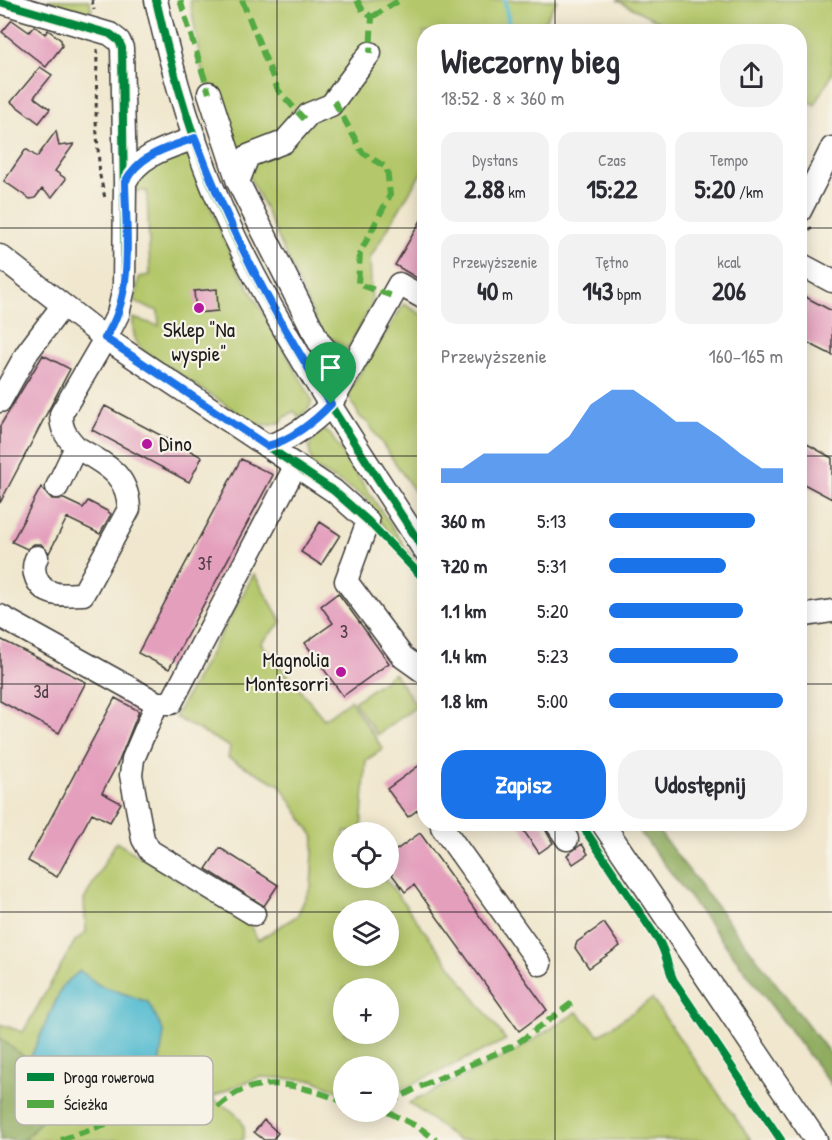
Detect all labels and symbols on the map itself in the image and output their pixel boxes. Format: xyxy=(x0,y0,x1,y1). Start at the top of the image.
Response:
marker: Sklep "Na wyspie" xyxy=(192,301,206,315)
place label: Sklep "Na wyspie" xyxy=(163,315,235,368)
pin xyxy=(305,342,356,404)
place label: Dino xyxy=(159,429,192,458)
marker: Dino xyxy=(140,437,154,451)
house number: 3f xyxy=(198,551,213,576)
house number: 3 xyxy=(340,619,348,644)
place label: Magnolia Montesorri xyxy=(246,645,329,698)
marker: Magnolia Montesorri xyxy=(334,665,348,679)
house number: 3d xyxy=(33,679,49,704)
legend xyxy=(15,1056,213,1125)
text: Droga rowerowa xyxy=(64,1066,154,1088)
text: Ścieżka xyxy=(64,1093,107,1115)

